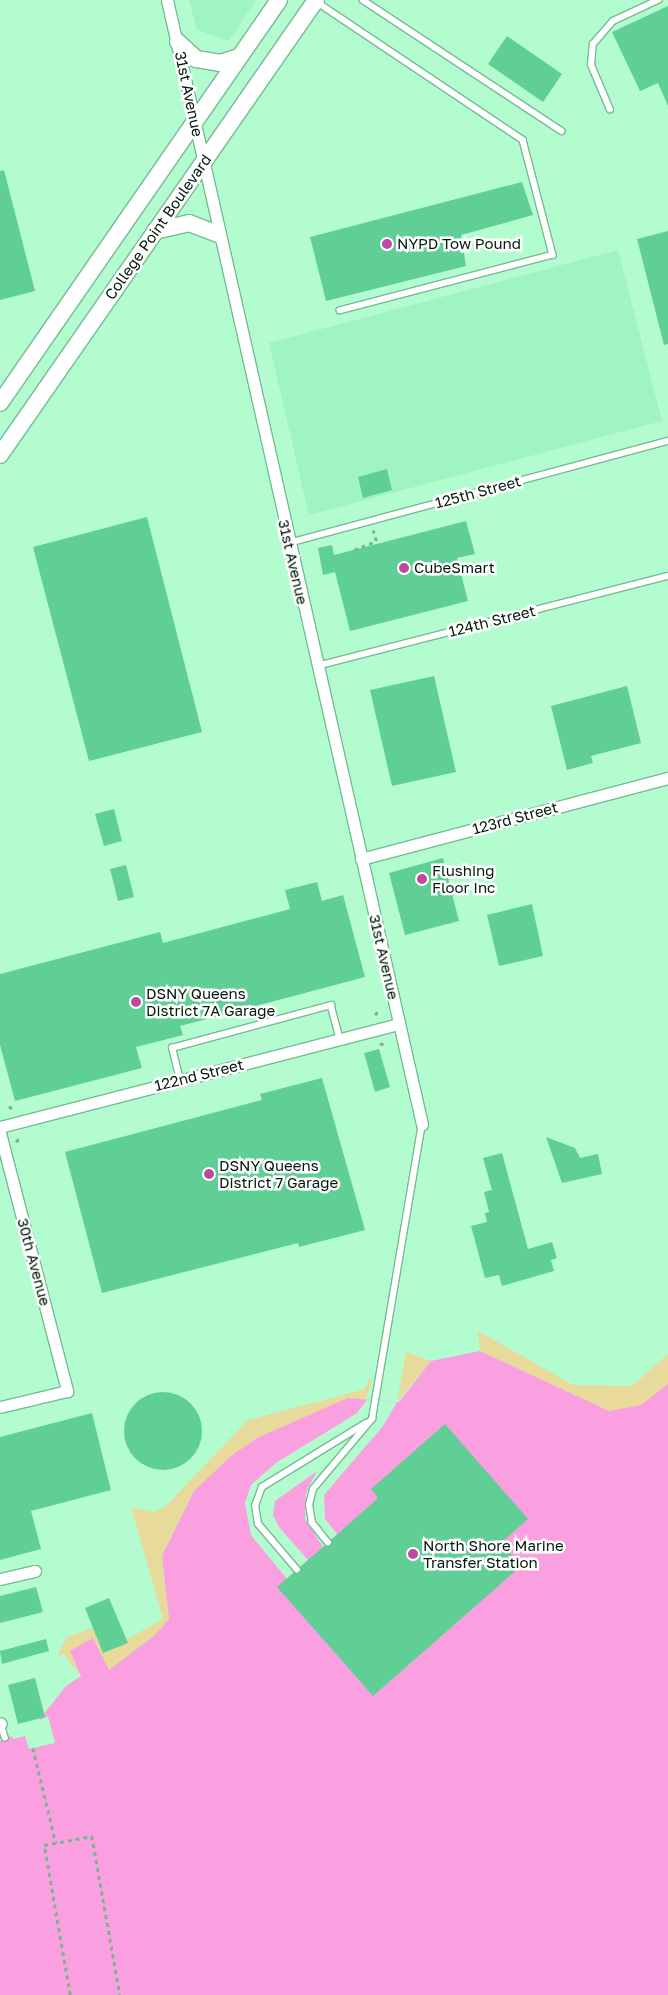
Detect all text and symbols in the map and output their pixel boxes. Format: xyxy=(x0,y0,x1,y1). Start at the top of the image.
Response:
street label: 31st Avenue xyxy=(171,50,207,138)
street label: College Point Boulevard xyxy=(101,151,215,303)
place label: NYPD Tow Pound xyxy=(397,235,521,253)
marker: NYPD Tow Pound xyxy=(381,238,393,250)
street label: 125th Street xyxy=(433,472,523,512)
street label: 31st Avenue xyxy=(274,518,312,606)
place label: CubeSmart xyxy=(414,559,495,577)
marker: CubeSmart xyxy=(398,562,410,574)
street label: 124th Street xyxy=(447,602,537,640)
street label: 123rd Street xyxy=(470,798,560,838)
place label: Flushing Floor Inc xyxy=(432,861,495,896)
marker: Flushing Floor Inc xyxy=(416,873,428,885)
street label: 31st Avenue xyxy=(365,913,403,1001)
place label: DSNY Queens District 7A Garage xyxy=(146,984,275,1019)
marker: DSNY Queens District 7A Garage xyxy=(130,996,142,1008)
street label: 122nd Street xyxy=(153,1055,245,1095)
place label: DSNY Queens District 7 Garage xyxy=(219,1156,338,1191)
marker: DSNY Queens District 7 Garage xyxy=(203,1168,215,1180)
street label: 30th Avenue xyxy=(14,1216,54,1308)
place label: North Shore Marine Transfer Station xyxy=(423,1536,564,1571)
marker: North Shore Marine Transfer Station xyxy=(407,1548,419,1560)

